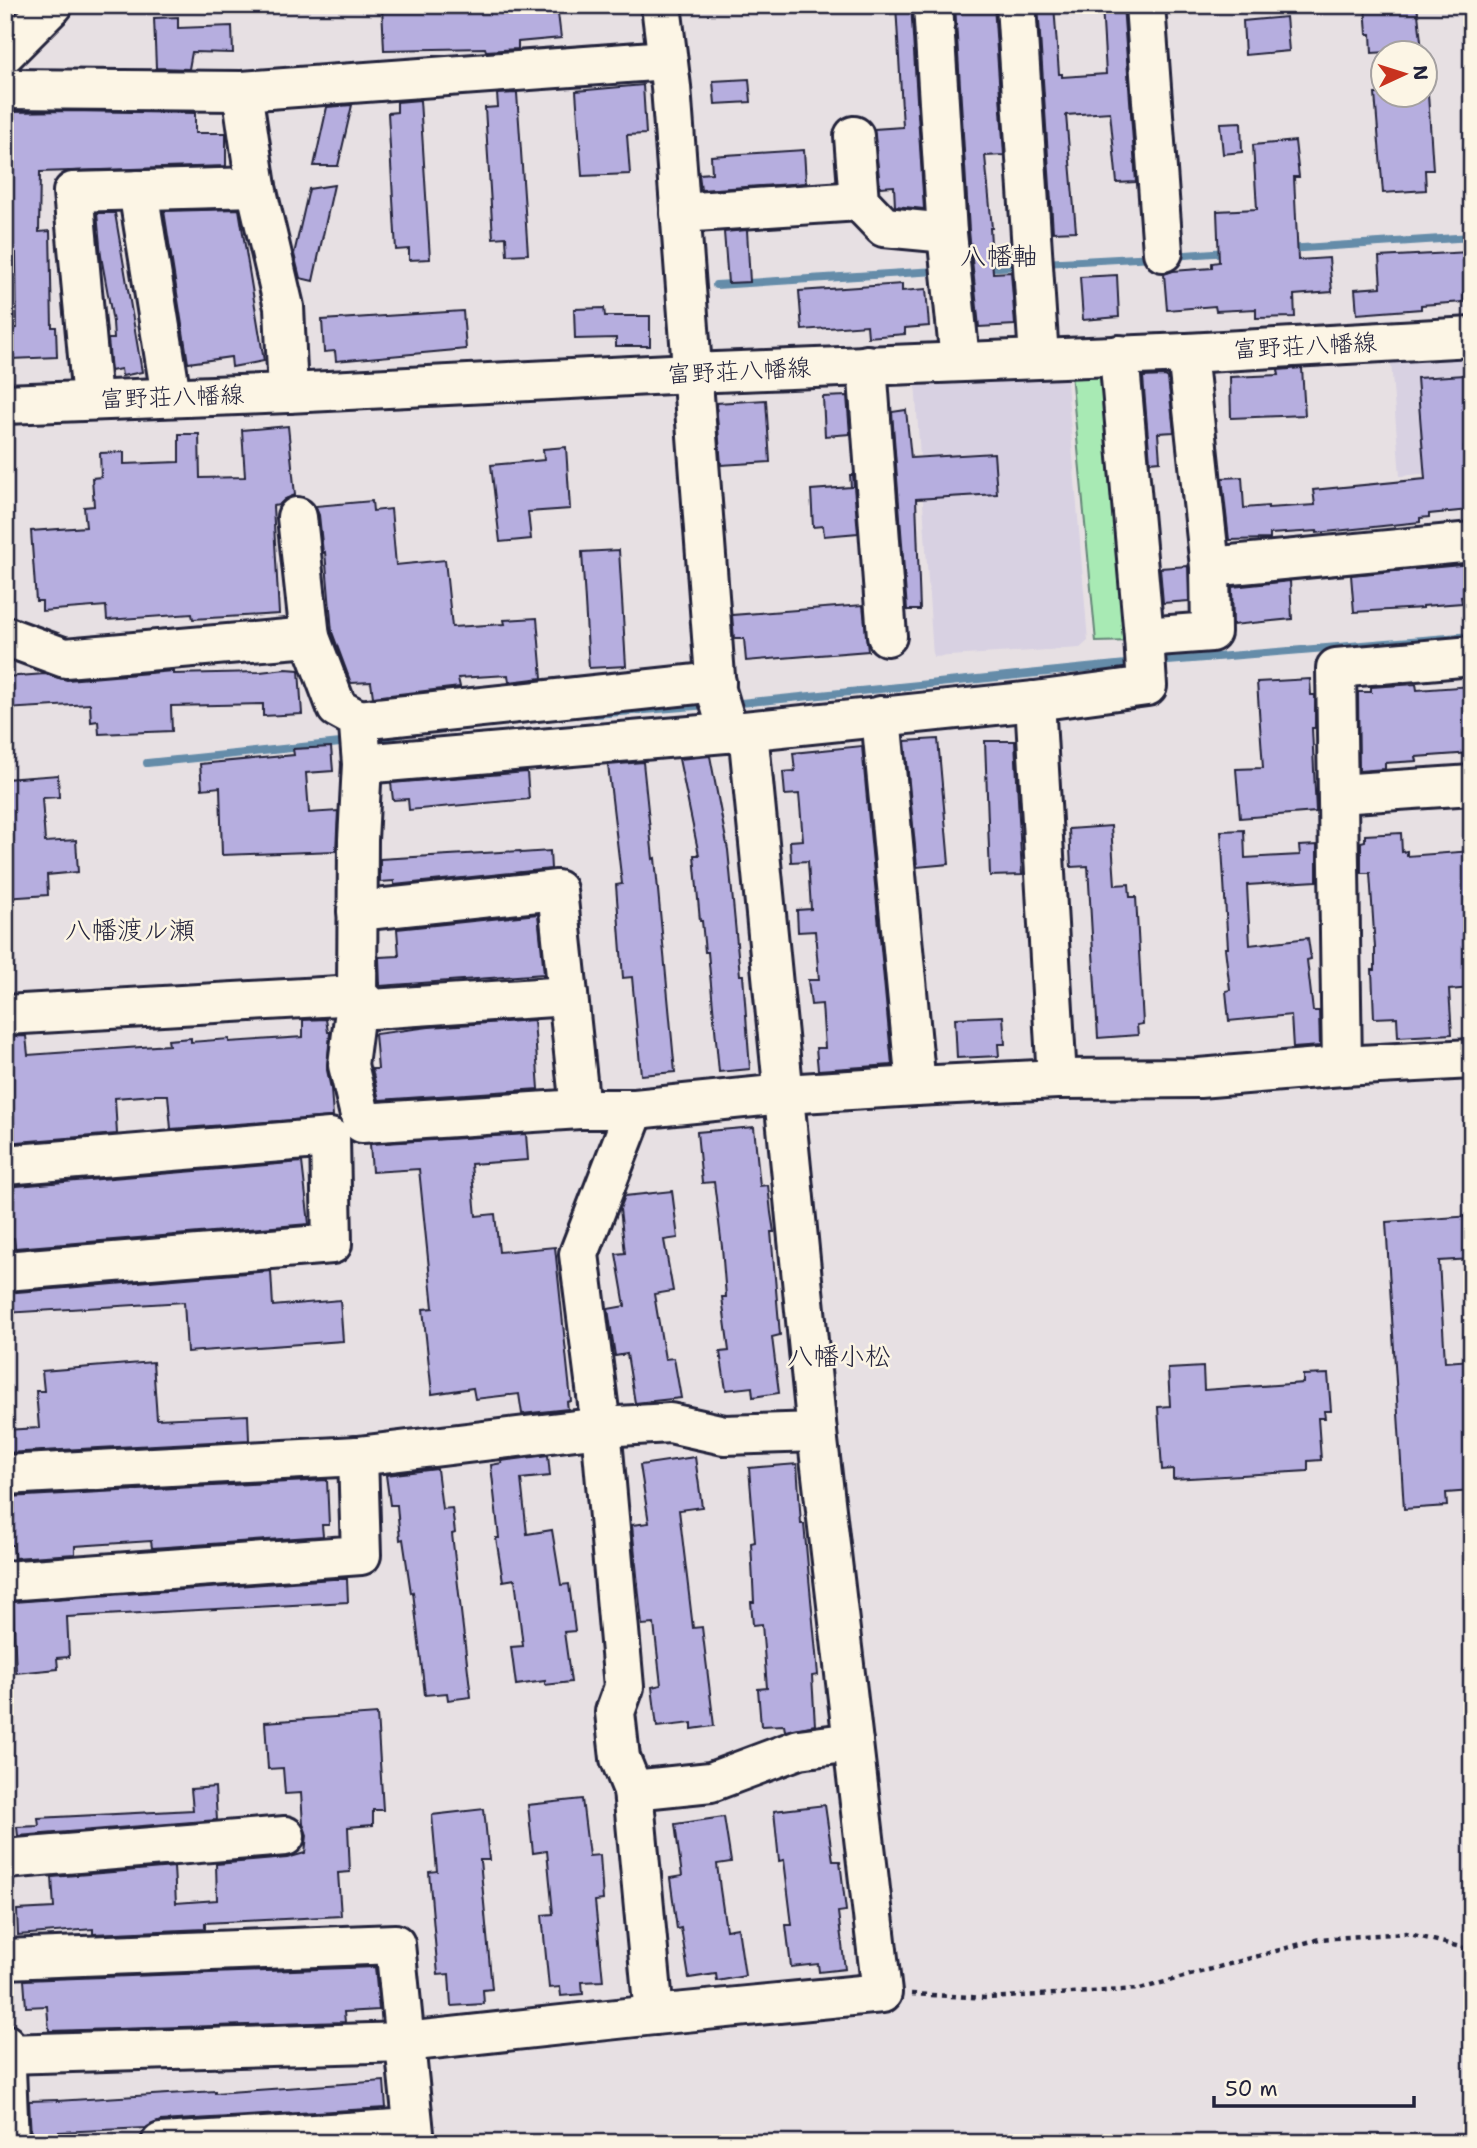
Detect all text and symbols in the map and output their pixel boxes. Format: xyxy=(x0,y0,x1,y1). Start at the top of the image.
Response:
north arrow xyxy=(1368,38,1438,108)
text: N xyxy=(1407,64,1433,81)
district label: 八幡軸 xyxy=(960,238,1038,273)
street label: 富野荘八幡線 xyxy=(1232,326,1378,366)
street label: 富野荘八幡線 xyxy=(666,351,812,391)
street label: 富野荘八幡線 xyxy=(99,378,245,416)
district label: 八幡渡ル瀬 xyxy=(65,912,195,947)
district label: 八幡小松 xyxy=(787,1338,891,1373)
scale bar xyxy=(1214,2064,1414,2108)
text: 50 m xyxy=(1225,2075,1278,2103)

